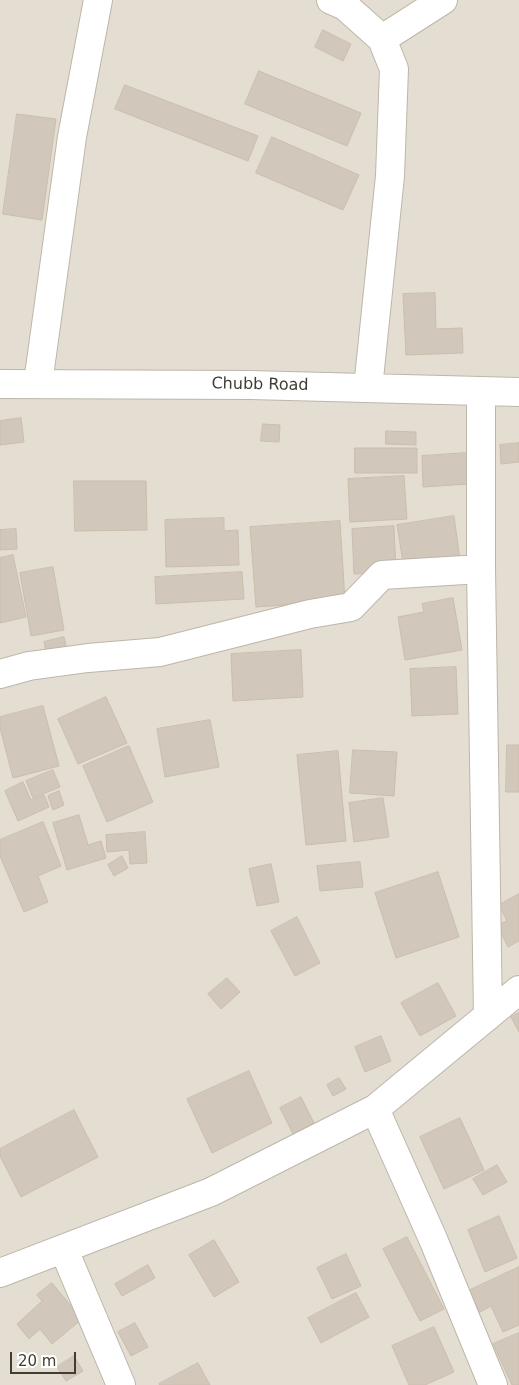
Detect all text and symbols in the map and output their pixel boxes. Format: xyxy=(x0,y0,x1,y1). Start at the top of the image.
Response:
street label: Chubb Road xyxy=(211,375,309,395)
scale bar xyxy=(12,1342,79,1374)
text: 20 m xyxy=(18,1352,56,1370)

